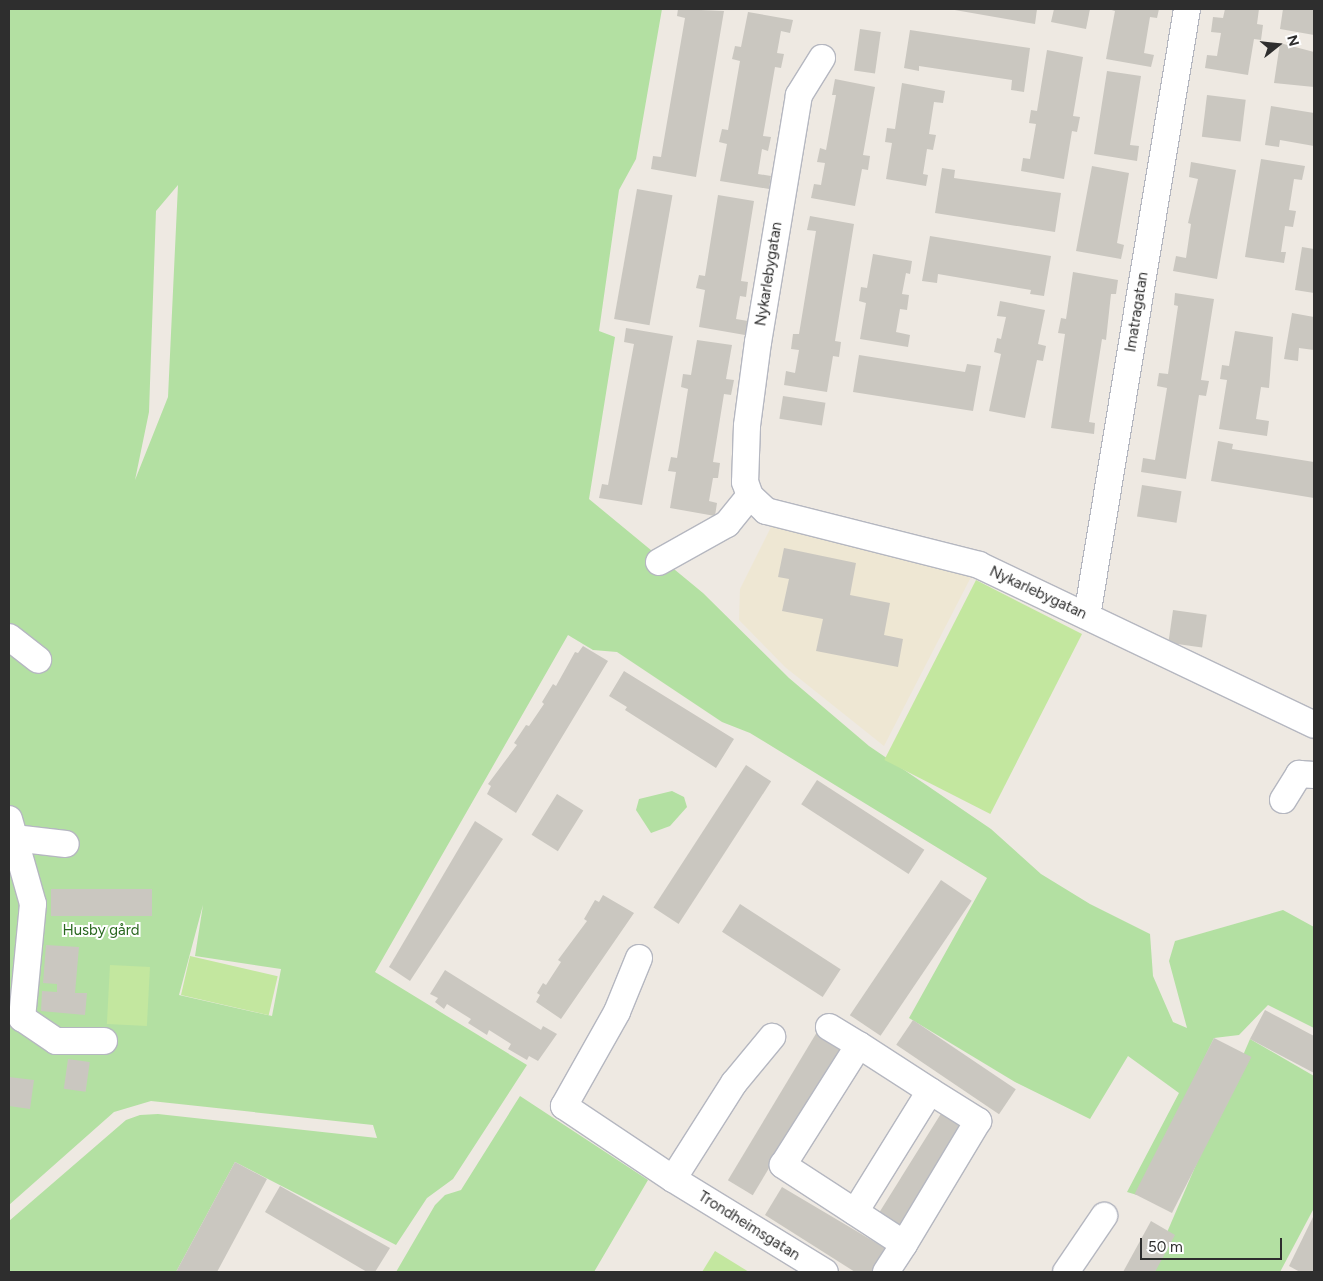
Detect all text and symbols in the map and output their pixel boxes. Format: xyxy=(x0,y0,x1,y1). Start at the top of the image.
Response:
north arrow xyxy=(1253,20,1303,70)
text: N xyxy=(1283,33,1303,48)
street label: Nykarlebygatan xyxy=(752,221,786,327)
street label: Imatragatan xyxy=(1122,271,1152,353)
street label: Nykarlebygatan xyxy=(987,563,1089,623)
park label: Husby gård xyxy=(62,922,140,940)
street label: Trondheimsgatan xyxy=(695,1188,803,1264)
scale bar xyxy=(1143,1228,1286,1260)
text: 50 m xyxy=(1148,1238,1183,1256)

